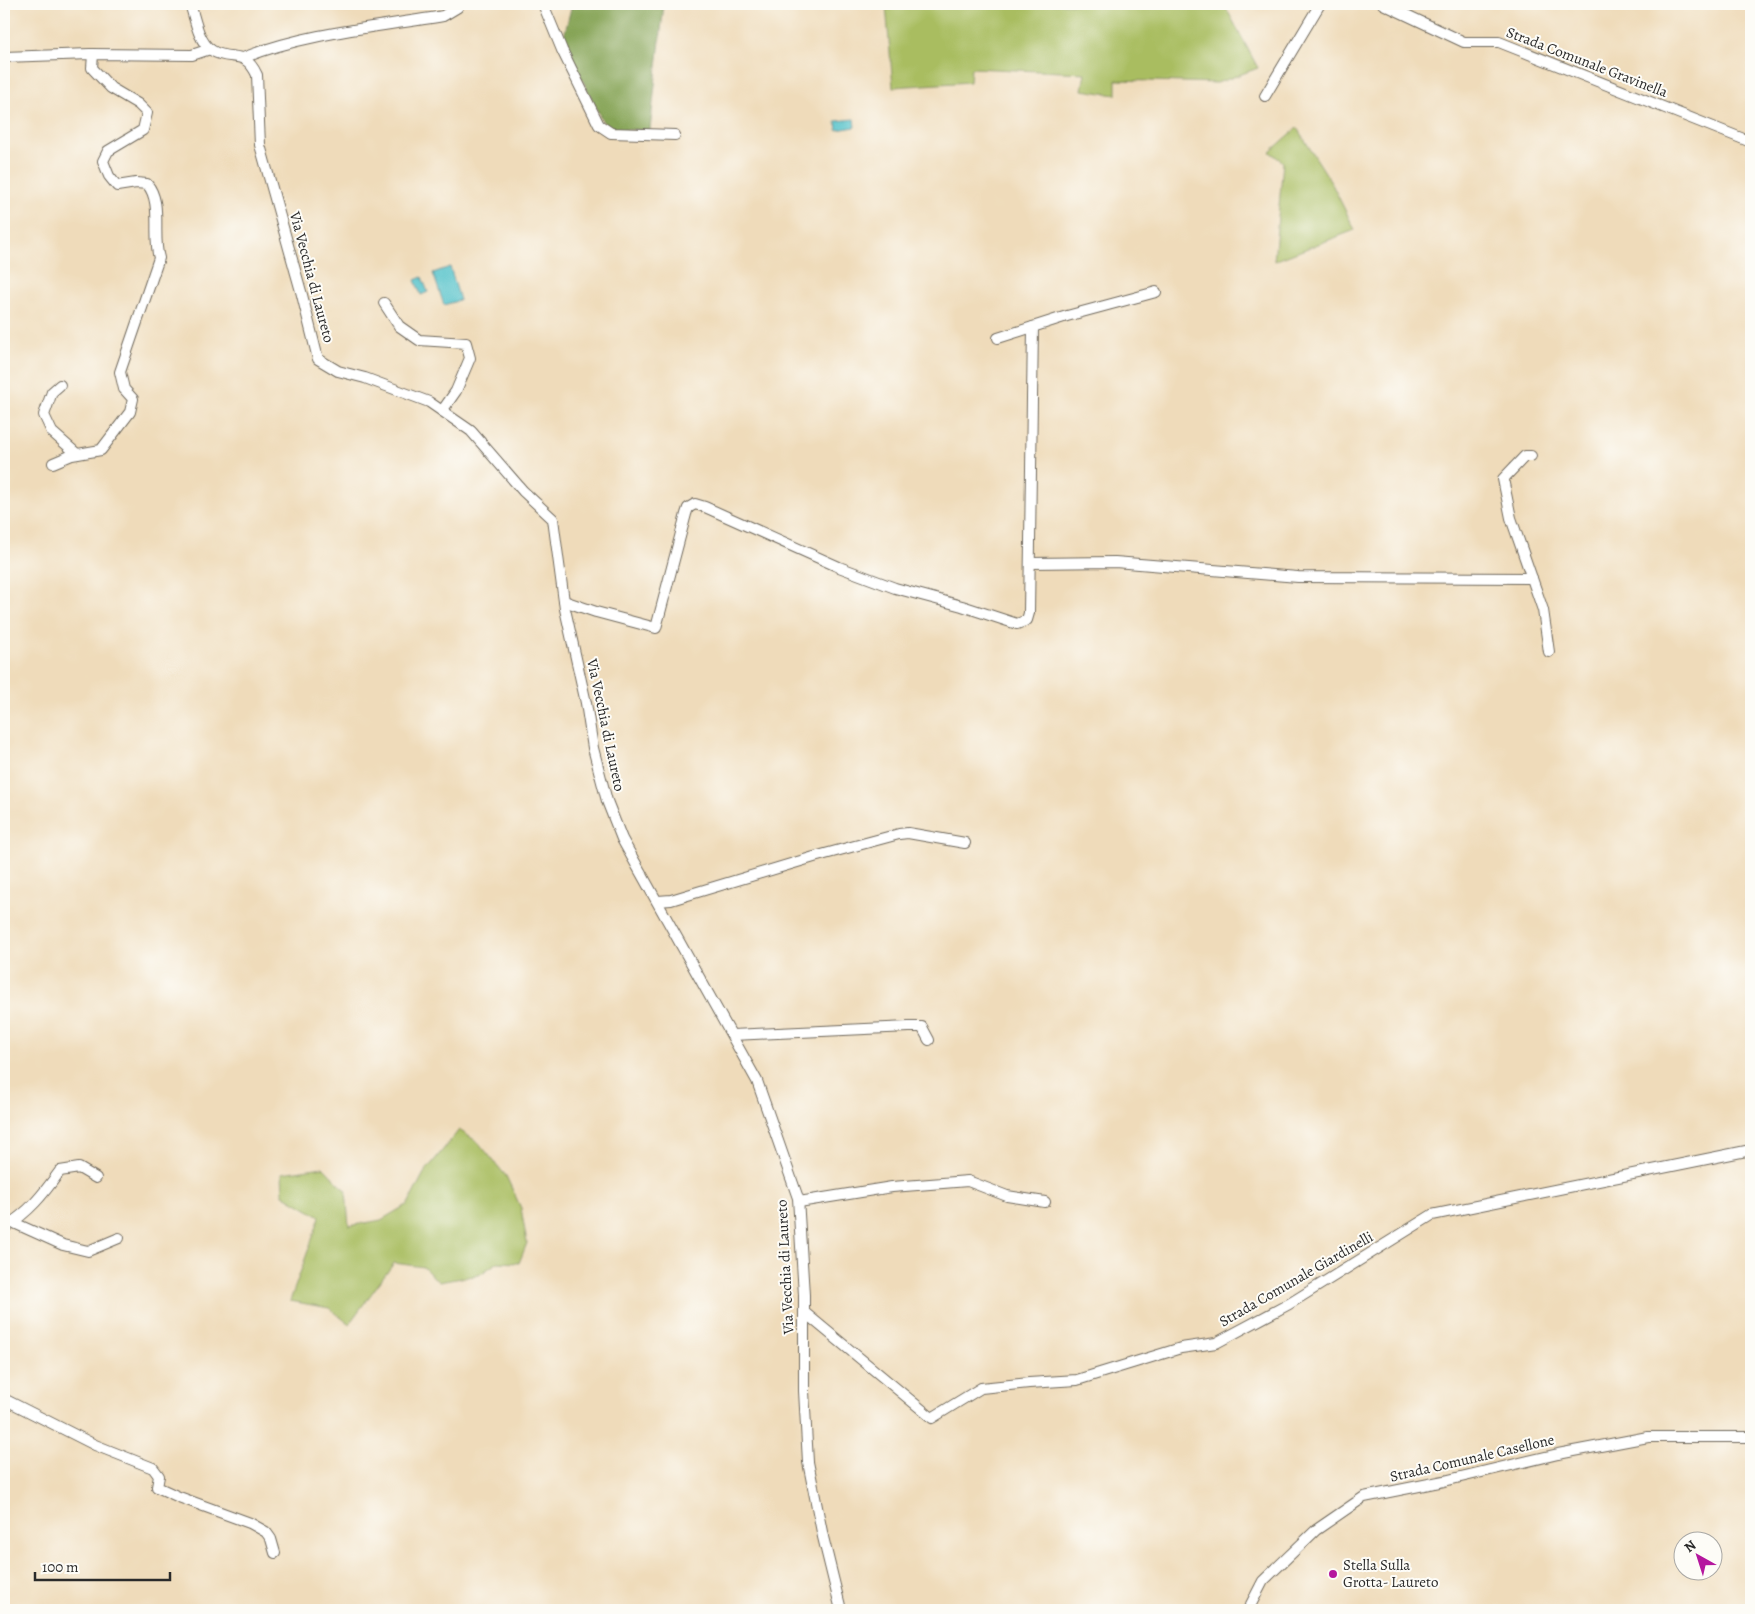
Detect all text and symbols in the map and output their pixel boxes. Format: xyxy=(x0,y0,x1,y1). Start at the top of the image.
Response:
street label: Strada Comunale Gravinella xyxy=(1503,22,1671,102)
street label: Via Vecchia di Laureto xyxy=(285,208,339,345)
street label: Via Vecchia di Laureto xyxy=(582,656,630,793)
street label: Via Vecchia di Laureto xyxy=(771,1199,799,1336)
street label: Strada Comunale Giardinelli xyxy=(1215,1227,1377,1331)
street label: Strada Comunale Casellone xyxy=(1388,1429,1556,1487)
north arrow xyxy=(1672,1532,1722,1582)
text: N xyxy=(1680,1536,1700,1557)
scale bar xyxy=(35,1549,170,1581)
place label: Stella Sulla Grotta- Laureto xyxy=(1343,1555,1438,1592)
text: 100 m xyxy=(42,1557,79,1577)
marker: Stella Sulla Grotta- Laureto xyxy=(1327,1568,1339,1580)

